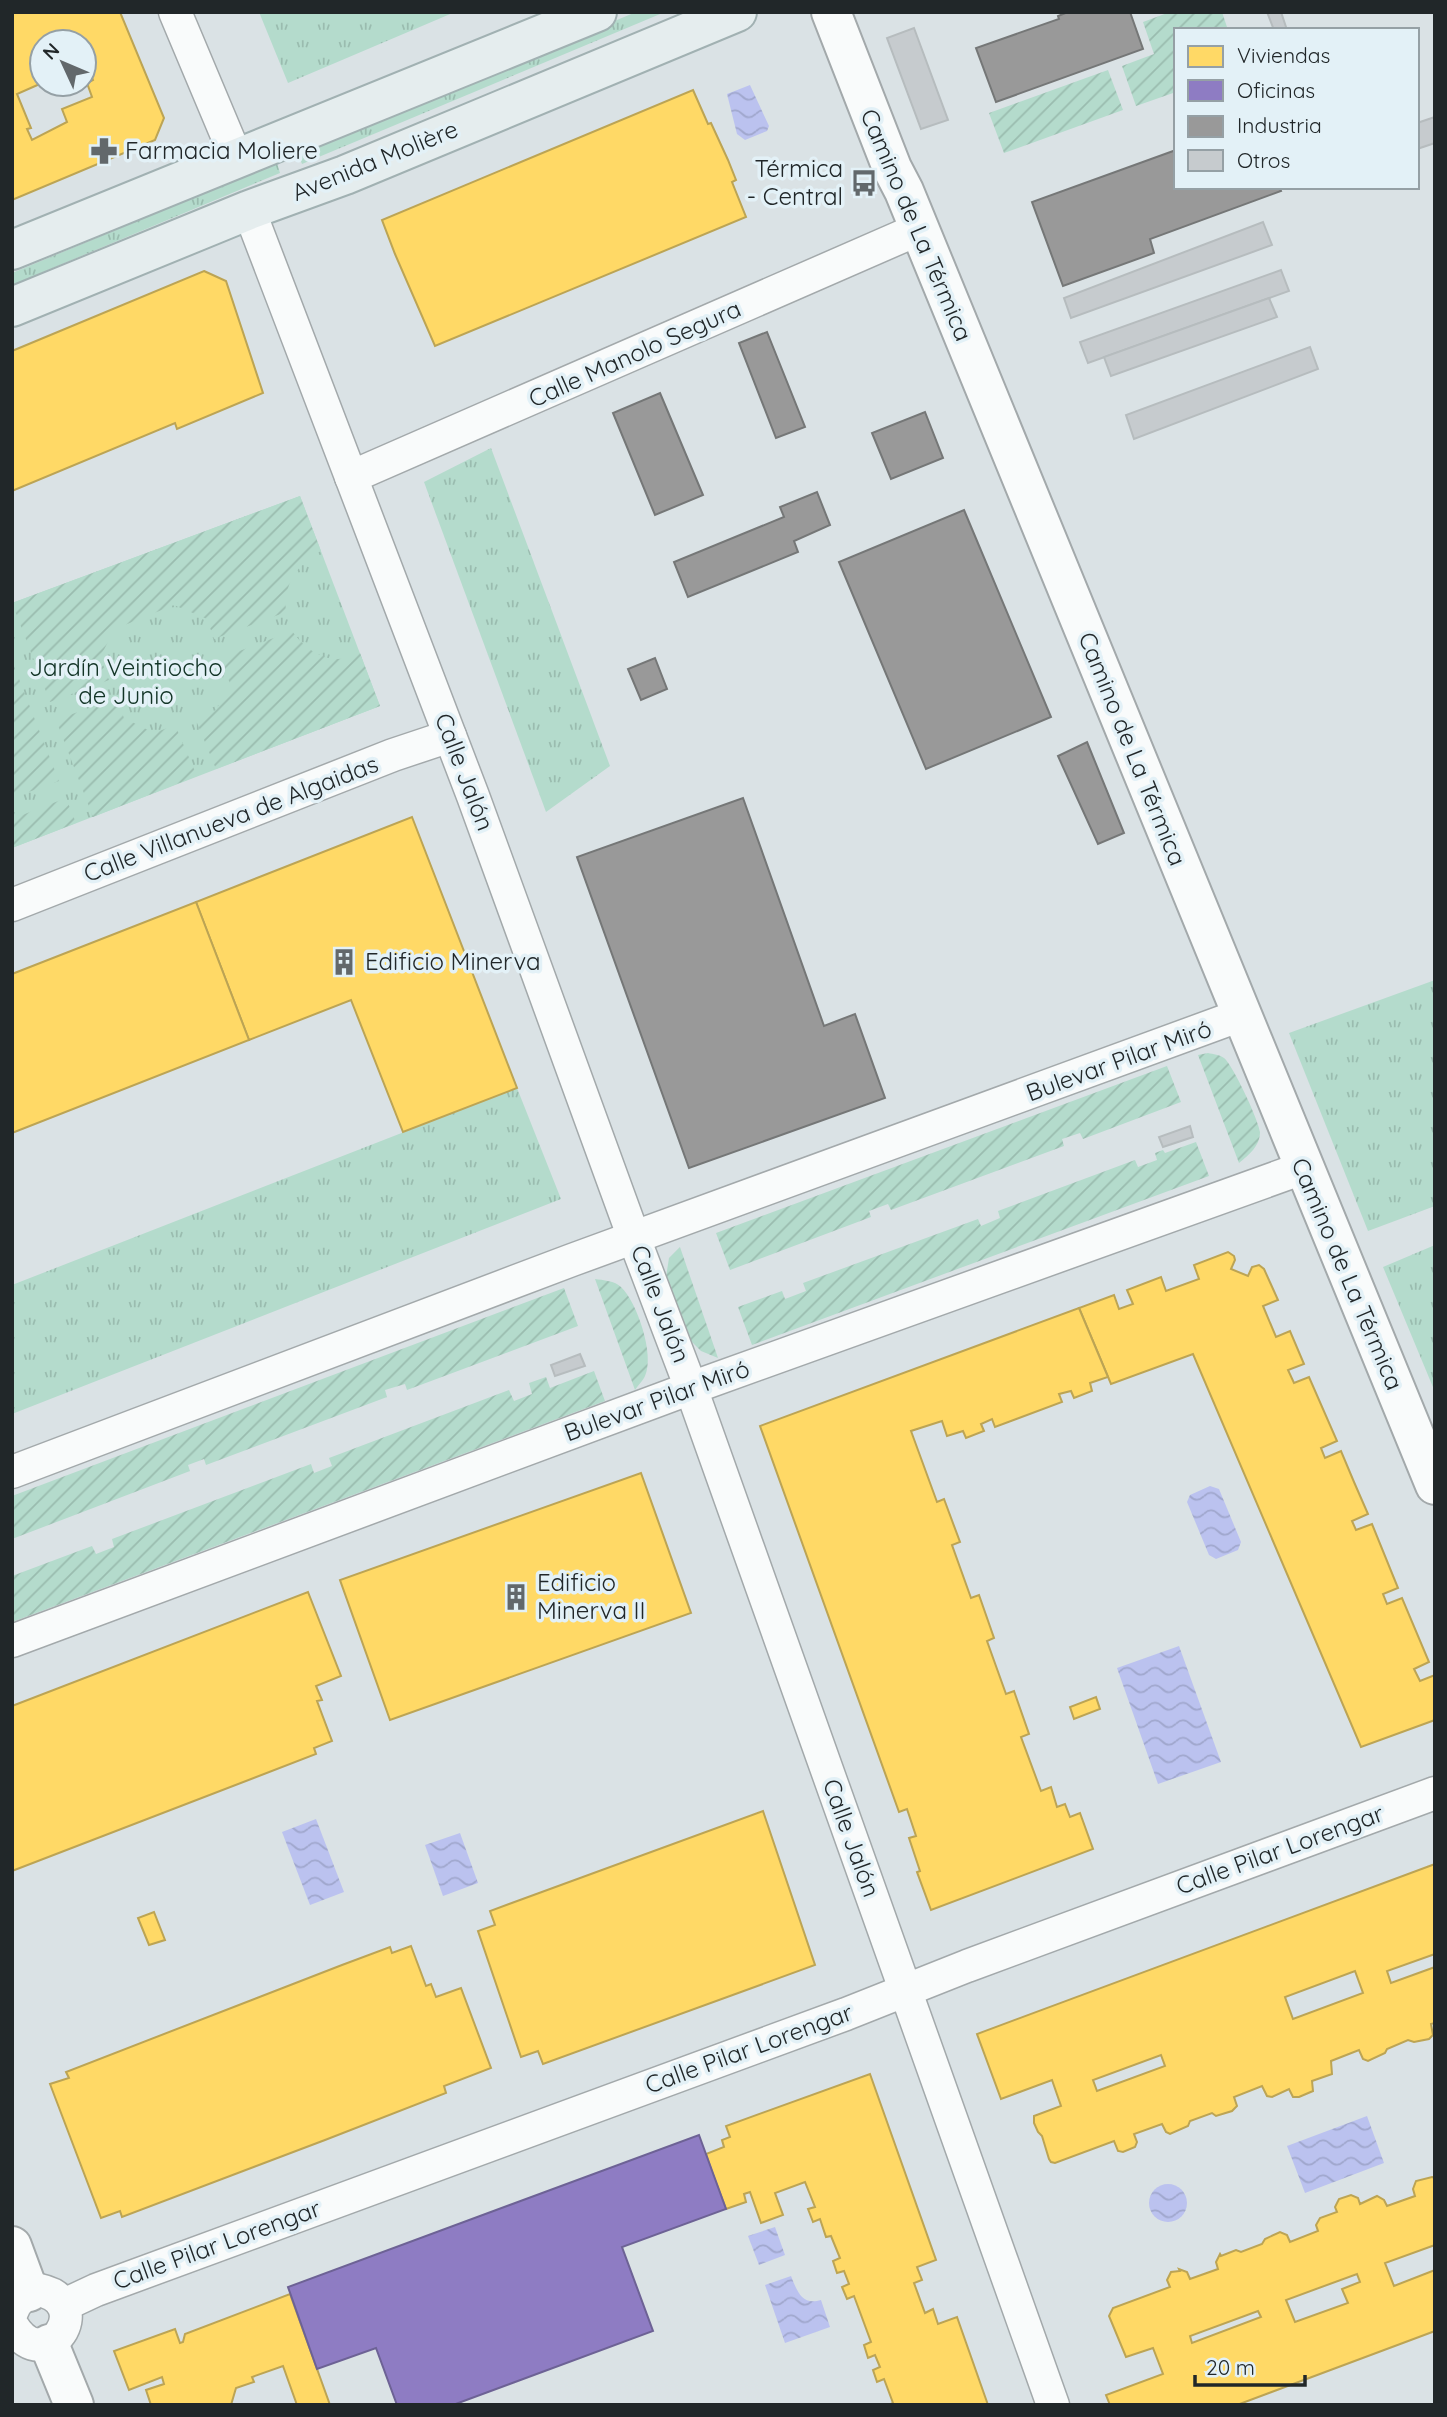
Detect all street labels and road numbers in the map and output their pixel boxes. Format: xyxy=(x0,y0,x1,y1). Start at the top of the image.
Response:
street label: Camino de La Térmica xyxy=(854,104,979,345)
street label: Avenida Molière xyxy=(287,113,462,207)
street label: Calle Manolo Segura xyxy=(524,293,745,413)
street label: Camino de La Térmica xyxy=(1072,628,1193,870)
street label: Calle Jalón xyxy=(429,709,501,835)
street label: Calle Villanueva de Algaidas xyxy=(79,748,382,888)
street label: Bulevar Pilar Miró xyxy=(1022,1013,1215,1108)
street label: Camino de La Térmica xyxy=(1285,1153,1410,1394)
street label: Calle Jalón xyxy=(625,1241,697,1367)
street label: Bulevar Pilar Miró xyxy=(560,1353,753,1448)
street label: Calle Jalón xyxy=(817,1775,887,1901)
street label: Calle Pilar Lorengar xyxy=(1172,1798,1387,1901)
street label: Calle Pilar Lorengar xyxy=(641,1997,856,2100)
street label: Calle Pilar Lorengar xyxy=(109,2193,324,2296)

